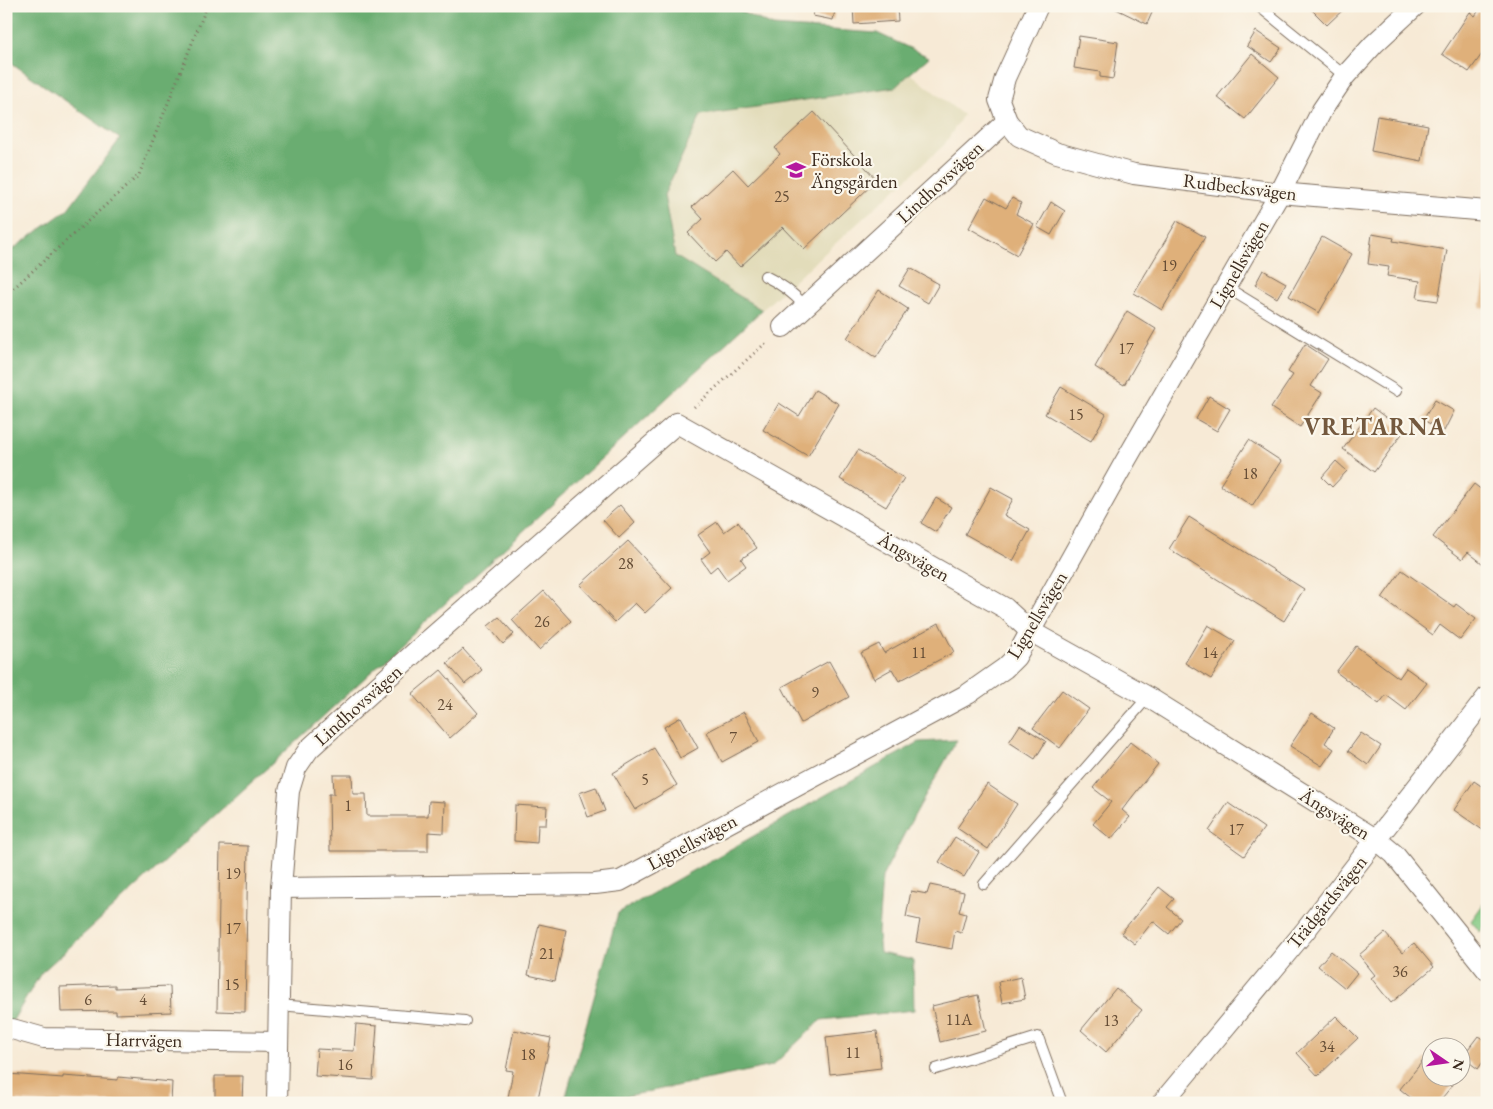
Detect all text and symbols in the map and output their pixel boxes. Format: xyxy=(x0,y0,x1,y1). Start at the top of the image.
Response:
street label: Lindhovsvägen xyxy=(891,135,989,229)
place label: Förskola Ängsgården xyxy=(810,147,898,194)
school or university icon: Förskola Ängsgården xyxy=(785,159,807,181)
street label: Rudbecksvägen xyxy=(1182,168,1298,206)
house number: 25 xyxy=(774,186,790,207)
street label: Lignellsvägen xyxy=(1204,215,1274,313)
house number: 19 xyxy=(1161,255,1177,276)
house number: 17 xyxy=(1118,338,1134,359)
house number: 15 xyxy=(1068,404,1084,425)
district label: VRETARNA xyxy=(1303,411,1447,442)
house number: 18 xyxy=(1242,463,1258,484)
street label: Ängsvägen xyxy=(873,526,954,588)
house number: 28 xyxy=(618,553,634,574)
street label: Lignellsvägen xyxy=(1001,567,1073,663)
house number: 26 xyxy=(534,611,550,632)
house number: 11 xyxy=(911,642,927,663)
house number: 14 xyxy=(1202,642,1218,663)
street label: Lindhovsvägen xyxy=(309,659,407,751)
house number: 9 xyxy=(811,682,819,703)
house number: 24 xyxy=(437,694,453,715)
house number: 7 xyxy=(729,727,737,748)
house number: 5 xyxy=(641,769,649,790)
street label: Ängsvägen xyxy=(1294,782,1375,846)
house number: 1 xyxy=(344,795,352,816)
street label: Lignellsvägen xyxy=(643,808,741,876)
house number: 17 xyxy=(1228,819,1244,840)
street label: Trädgårdsvägen xyxy=(1282,850,1372,954)
house number: 19 xyxy=(225,863,241,884)
house number: 17 xyxy=(225,918,241,939)
house number: 21 xyxy=(539,943,555,964)
house number: 36 xyxy=(1392,961,1408,982)
house number: 15 xyxy=(224,974,240,995)
house number: 6 xyxy=(84,989,92,1010)
house number: 4 xyxy=(139,989,147,1010)
house number: 11A xyxy=(946,1009,973,1030)
house number: 13 xyxy=(1103,1010,1119,1031)
street label: Harrvägen xyxy=(105,1027,183,1053)
house number: 34 xyxy=(1319,1036,1335,1057)
north arrow xyxy=(1420,1036,1470,1086)
house number: 11 xyxy=(845,1042,861,1063)
house number: 18 xyxy=(520,1044,536,1065)
house number: 16 xyxy=(337,1054,353,1075)
text: N xyxy=(1448,1057,1469,1073)

